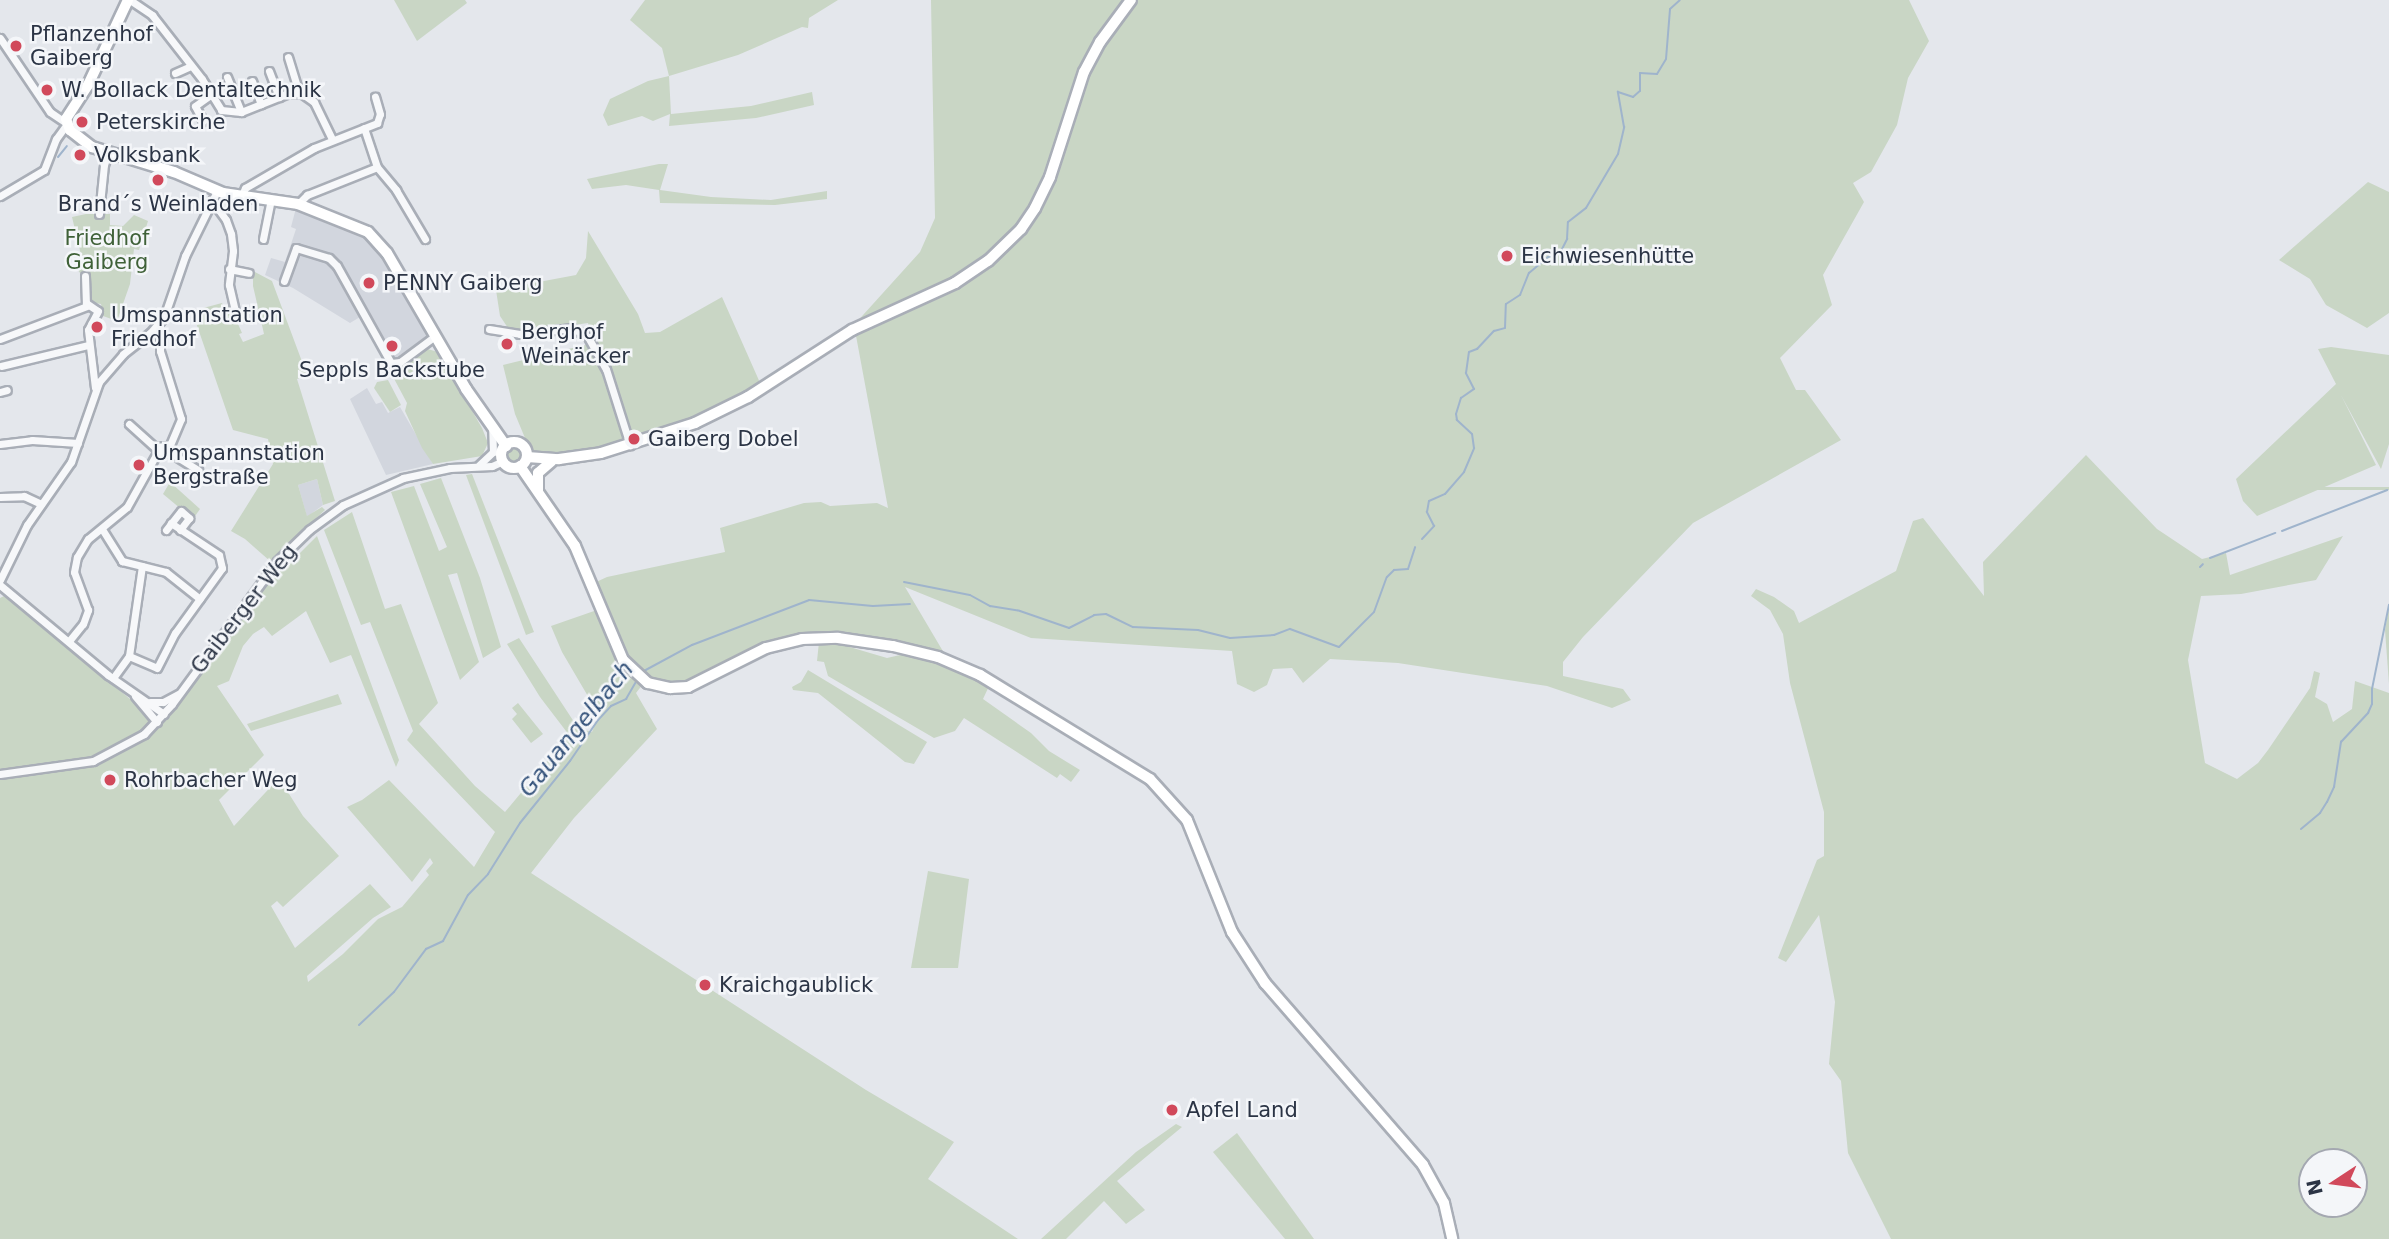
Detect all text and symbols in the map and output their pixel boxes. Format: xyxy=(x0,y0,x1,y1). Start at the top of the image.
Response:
place label: Pflanzenhof Gaiberg xyxy=(30,21,153,71)
marker: Pflanzenhof Gaiberg xyxy=(8,38,24,54)
place label: W. Bollack Dentaltechnik xyxy=(61,77,322,103)
marker: W. Bollack Dentaltechnik xyxy=(39,82,55,98)
place label: Peterskirche xyxy=(96,109,226,135)
marker: Peterskirche xyxy=(74,114,90,130)
place label: Volksbank xyxy=(94,142,200,168)
marker: Volksbank xyxy=(72,147,88,163)
marker: Brand´s Weinladen xyxy=(150,172,166,188)
place label: Brand´s Weinladen xyxy=(58,191,258,217)
park label: Friedhof Gaiberg xyxy=(65,225,149,275)
place label: Eichwiesenhütte xyxy=(1521,243,1694,269)
marker: Eichwiesenhütte xyxy=(1499,248,1515,264)
place label: PENNY Gaiberg xyxy=(383,270,543,296)
marker: PENNY Gaiberg xyxy=(361,275,377,291)
place label: Umspannstation Friedhof xyxy=(111,302,283,352)
marker: Umspannstation Friedhof xyxy=(89,319,105,335)
place label: Berghof Weinäcker xyxy=(521,319,630,369)
marker: Berghof Weinäcker xyxy=(499,336,515,352)
marker: Seppls Backstube xyxy=(384,338,400,354)
place label: Seppls Backstube xyxy=(299,357,485,383)
place label: Gaiberg Dobel xyxy=(648,426,799,452)
marker: Gaiberg Dobel xyxy=(626,431,642,447)
place label: Umspannstation Bergstraße xyxy=(153,440,325,490)
marker: Umspannstation Bergstraße xyxy=(131,457,147,473)
street label: Gaiberger Weg xyxy=(186,539,302,679)
water label: Gauangelbach xyxy=(513,656,639,802)
place label: Rohrbacher Weg xyxy=(124,767,298,793)
marker: Rohrbacher Weg xyxy=(102,772,118,788)
place label: Kraichgaublick xyxy=(719,972,873,998)
marker: Kraichgaublick xyxy=(697,977,713,993)
place label: Apfel Land xyxy=(1186,1097,1298,1123)
marker: Apfel Land xyxy=(1164,1102,1180,1118)
north arrow xyxy=(2298,1148,2368,1218)
text: N xyxy=(2302,1177,2327,1197)

